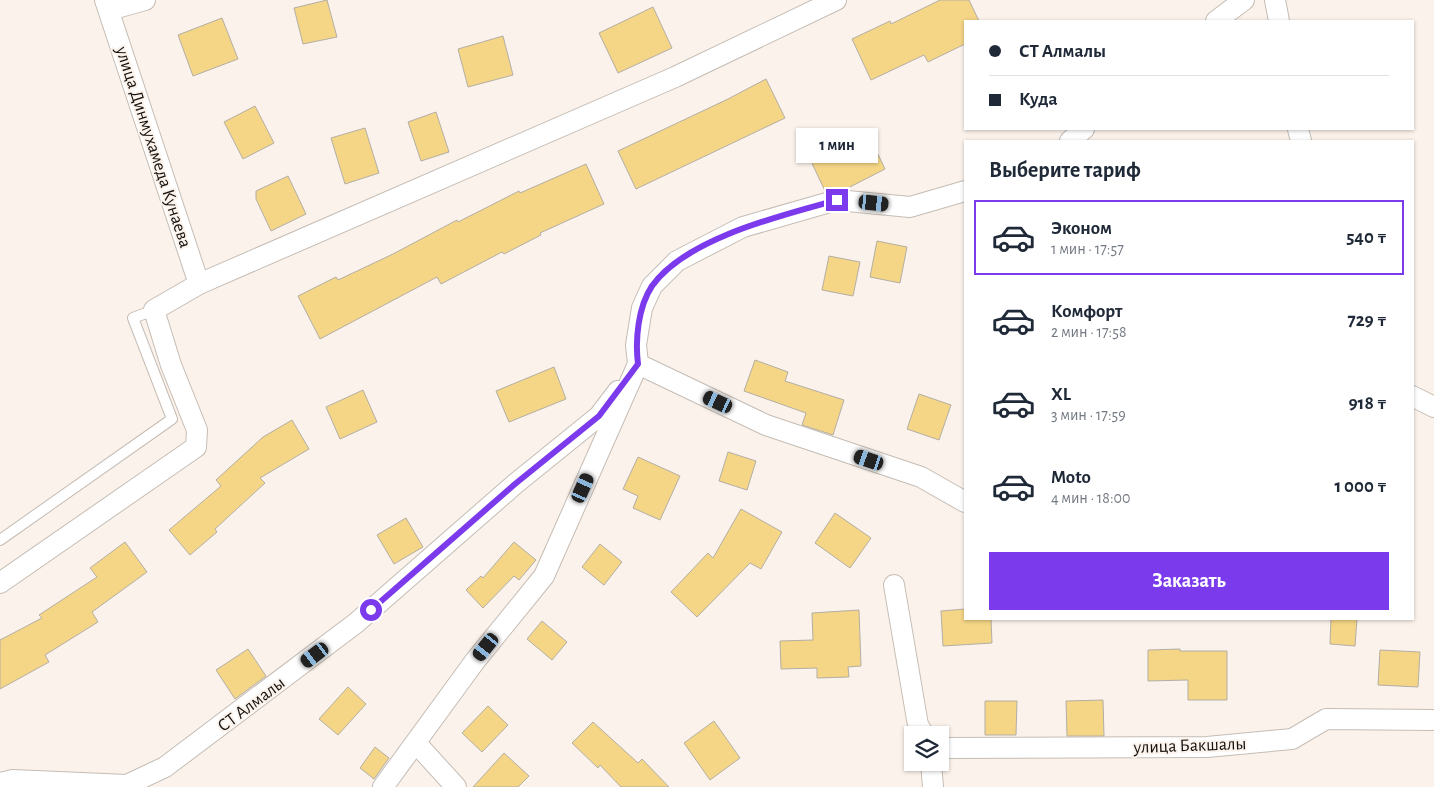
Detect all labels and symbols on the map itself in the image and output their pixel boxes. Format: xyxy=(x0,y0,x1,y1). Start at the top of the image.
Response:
street label: улица Динмухамеда Кунаева xyxy=(112,44,194,250)
callout: 1 мин xyxy=(796,128,878,162)
route end xyxy=(826,189,848,211)
car xyxy=(858,194,889,212)
car xyxy=(701,389,734,415)
car xyxy=(852,448,885,472)
car xyxy=(570,471,595,505)
route start xyxy=(360,599,382,621)
car xyxy=(470,631,501,663)
car xyxy=(298,640,331,670)
street label: СТ Алмалы xyxy=(215,674,289,736)
street label: улица Бакшалы xyxy=(1132,735,1247,757)

